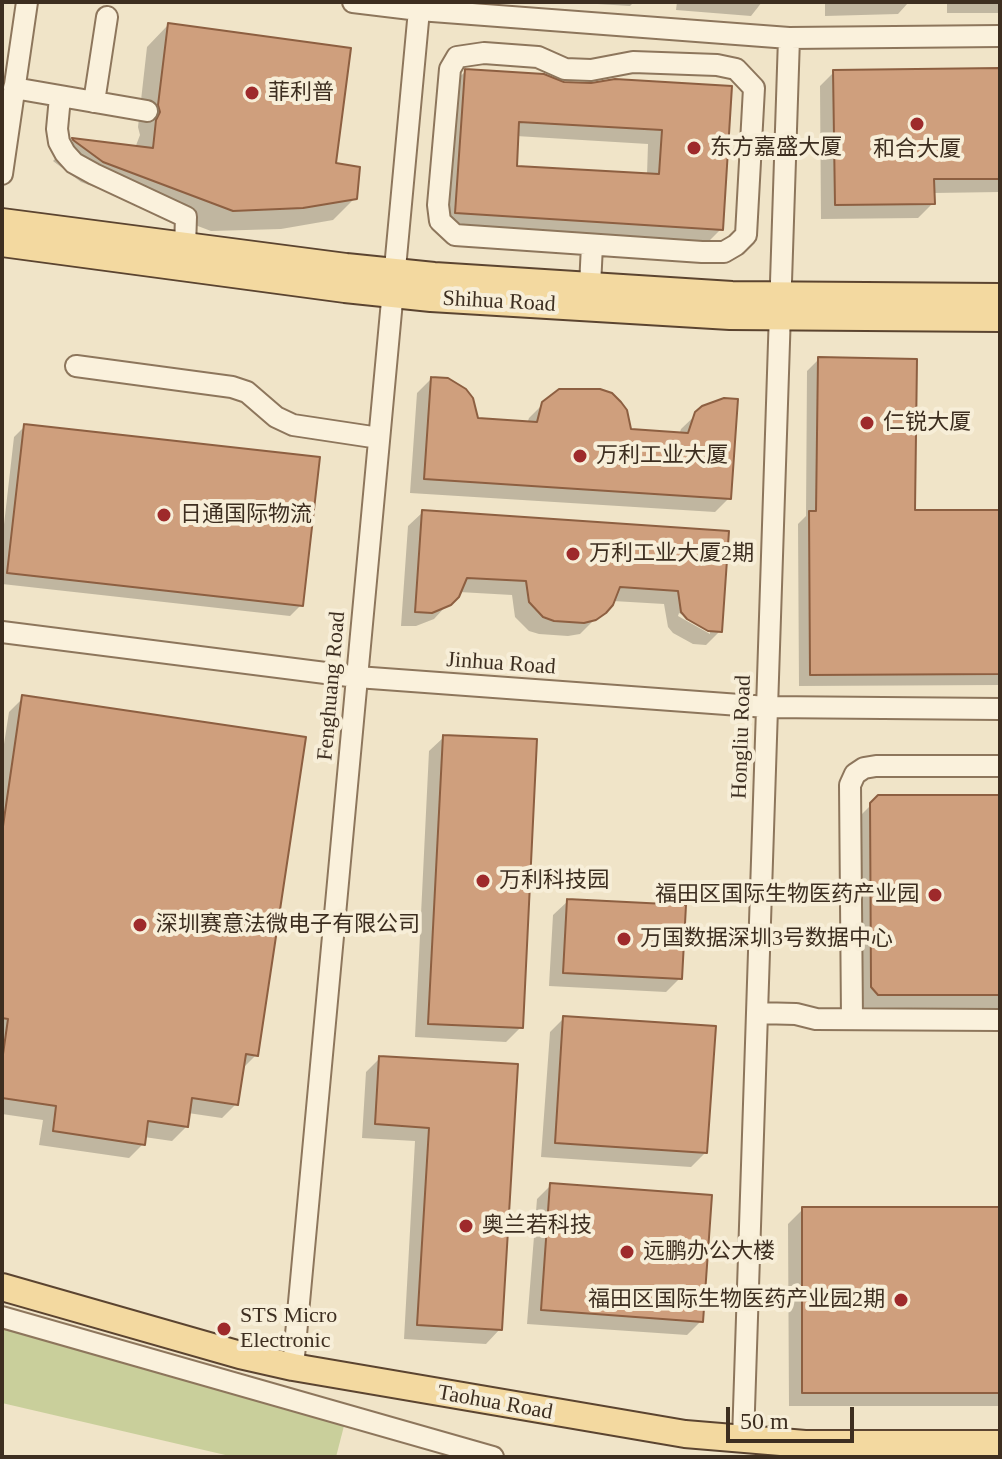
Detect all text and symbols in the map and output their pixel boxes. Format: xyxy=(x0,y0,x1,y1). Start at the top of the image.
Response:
place label: 菲利普 xyxy=(268,80,334,106)
marker: 菲利普 xyxy=(243,84,261,102)
marker: 和合大厦 xyxy=(908,115,926,133)
place label: 东方嘉盛大厦 xyxy=(710,135,842,161)
place label: 和合大厦 xyxy=(873,137,961,163)
marker: 东方嘉盛大厦 xyxy=(685,139,703,157)
street label: Shihua Road xyxy=(442,286,556,318)
place label: 仁锐大厦 xyxy=(883,410,971,436)
marker: 仁锐大厦 xyxy=(858,414,876,432)
place label: 万利工业大厦 xyxy=(596,443,728,469)
marker: 万利工业大厦 xyxy=(571,447,589,465)
place label: 日通国际物流 xyxy=(180,502,312,528)
marker: 日通国际物流 xyxy=(155,506,173,524)
place label: 万利工业大厦2期 xyxy=(589,541,754,567)
marker: 万利工业大厦2期 xyxy=(564,545,582,563)
street label: Fenghuang Road xyxy=(312,610,352,762)
street label: Jinhua Road xyxy=(446,647,556,681)
street label: Hongliu Road xyxy=(727,675,757,799)
place label: 万利科技园 xyxy=(499,868,609,894)
marker: 万利科技园 xyxy=(474,872,492,890)
place label: 福田区国际生物医药产业园 xyxy=(655,882,919,908)
marker: 福田区国际生物医药产业园 xyxy=(926,886,944,904)
place label: 深圳赛意法微电子有限公司 xyxy=(156,912,420,938)
marker: 深圳赛意法微电子有限公司 xyxy=(131,916,149,934)
place label: 万国数据深圳3号数据中心 xyxy=(640,926,893,952)
marker: 万国数据深圳3号数据中心 xyxy=(615,930,633,948)
place label: 奥兰若科技 xyxy=(482,1213,592,1239)
marker: 奥兰若科技 xyxy=(457,1217,475,1235)
place label: 远鹏办公大楼 xyxy=(643,1239,775,1265)
marker: 远鹏办公大楼 xyxy=(618,1243,636,1261)
place label: 福田区国际生物医药产业园2期 xyxy=(588,1287,885,1313)
marker: 福田区国际生物医药产业园2期 xyxy=(892,1291,910,1309)
place label: STS Micro Electronic xyxy=(240,1303,337,1354)
marker: STS Micro Electronic xyxy=(215,1320,233,1338)
street label: Taohua Road xyxy=(435,1380,555,1426)
scale bar xyxy=(730,1391,858,1441)
text: 50 m xyxy=(740,1408,789,1434)

